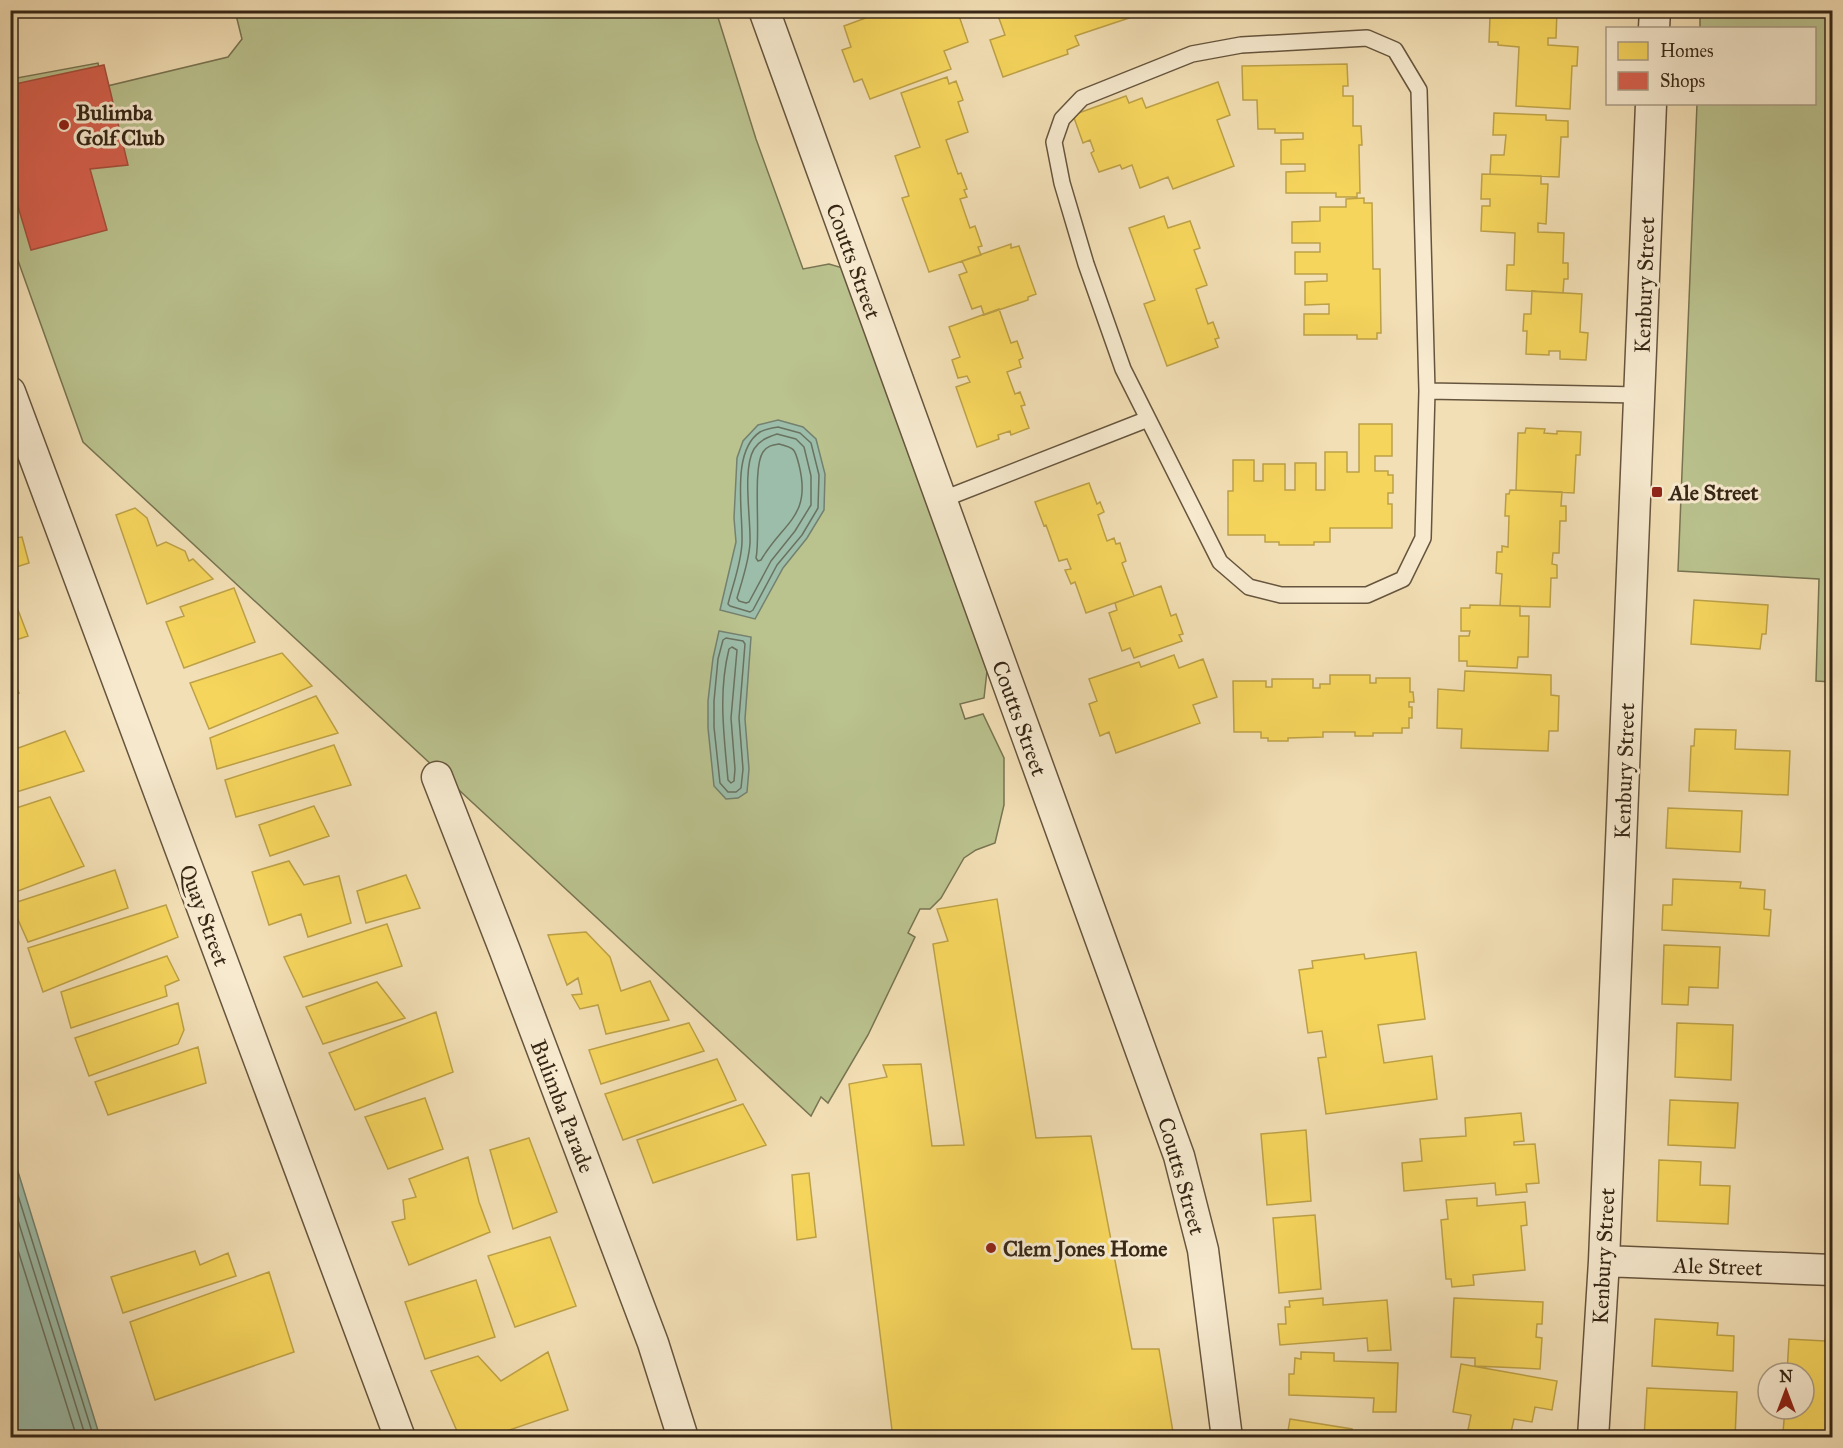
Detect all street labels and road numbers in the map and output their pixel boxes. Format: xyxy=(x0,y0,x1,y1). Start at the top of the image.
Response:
street label: Coutts Street xyxy=(820,200,887,323)
street label: Kenbury Street xyxy=(1629,216,1660,354)
street label: Coutts Street xyxy=(986,657,1053,780)
street label: Kenbury Street xyxy=(1609,702,1640,840)
street label: Quay Street xyxy=(174,861,235,970)
street label: Bulimba Parade xyxy=(525,1036,600,1177)
street label: Coutts Street xyxy=(1152,1114,1211,1238)
street label: Kenbury Street xyxy=(1586,1187,1621,1325)
street label: Ale Street xyxy=(1672,1251,1763,1282)

